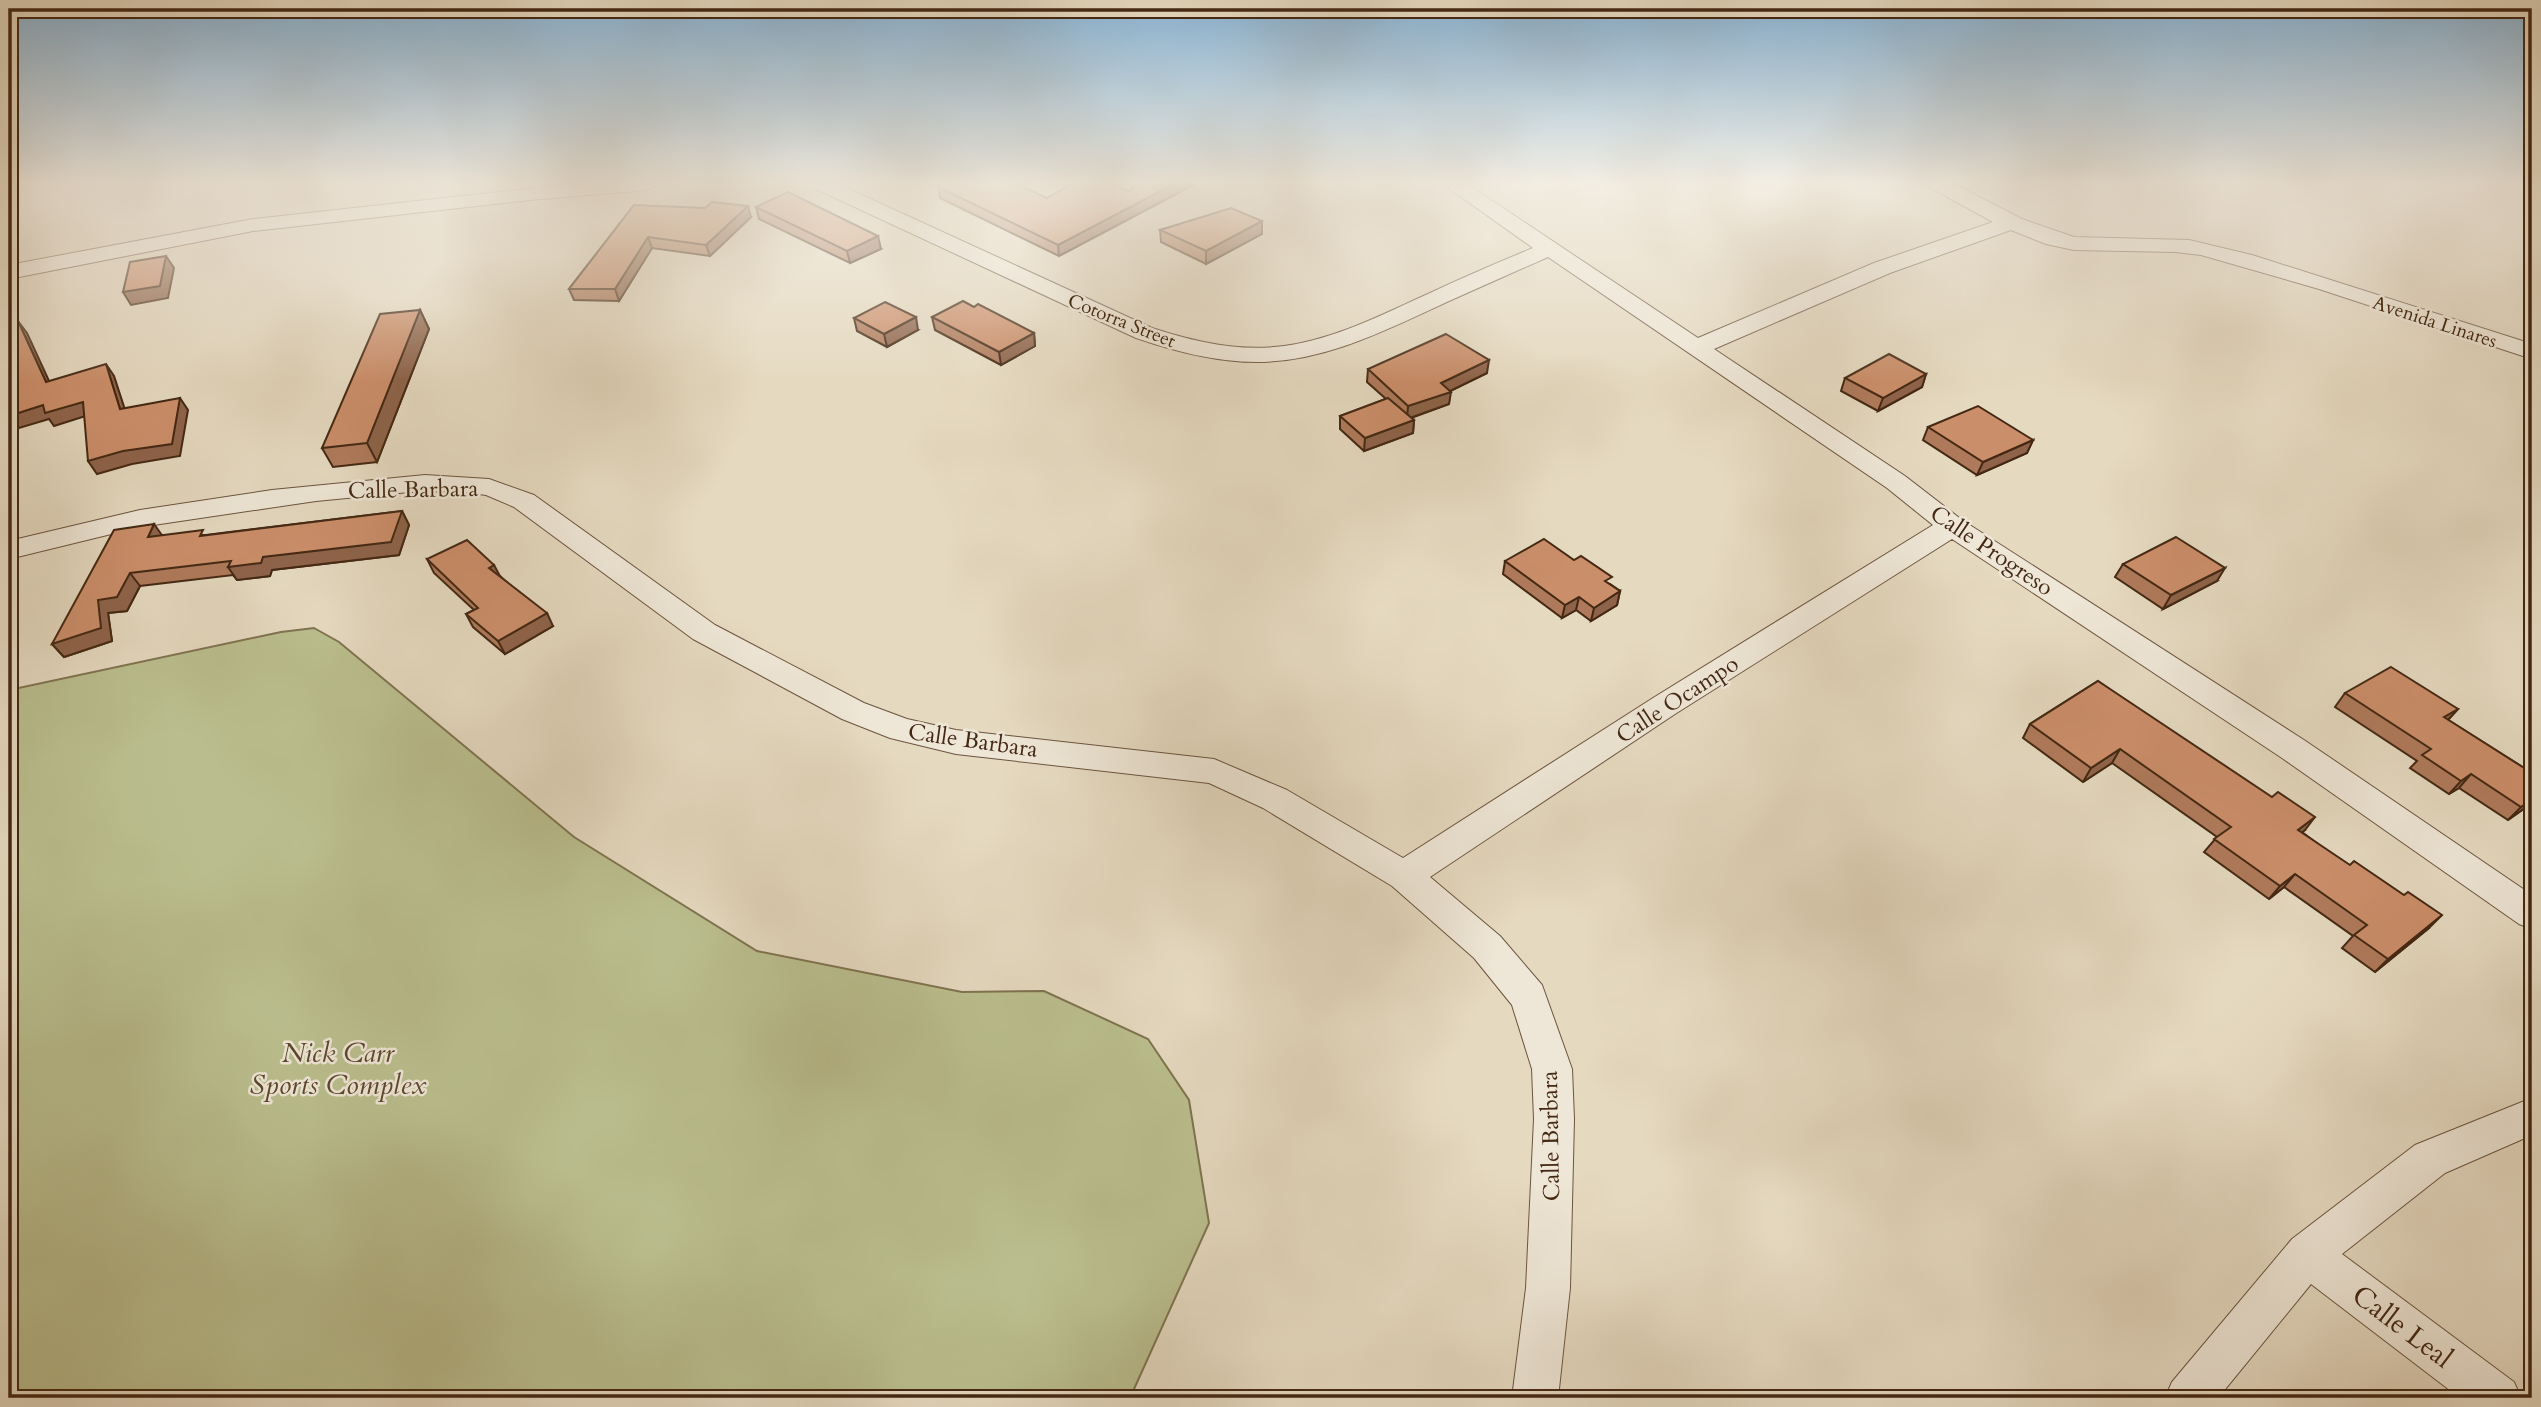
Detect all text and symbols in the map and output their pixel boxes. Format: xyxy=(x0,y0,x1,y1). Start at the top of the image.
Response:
street label: Cotorra Street xyxy=(1064,288,1179,354)
street label: Avenida Linares xyxy=(2369,290,2500,354)
street label: Calle Barbara xyxy=(348,473,479,506)
street label: Calle Progreso xyxy=(1924,498,2059,603)
street label: Calle Ocampo xyxy=(1610,648,1745,751)
street label: Calle Barbara xyxy=(906,716,1040,765)
park label: Nick Carr Sports Complex xyxy=(250,1034,427,1104)
street label: Calle Barbara xyxy=(1534,1070,1567,1201)
street label: Calle Leal xyxy=(2344,1276,2461,1377)

